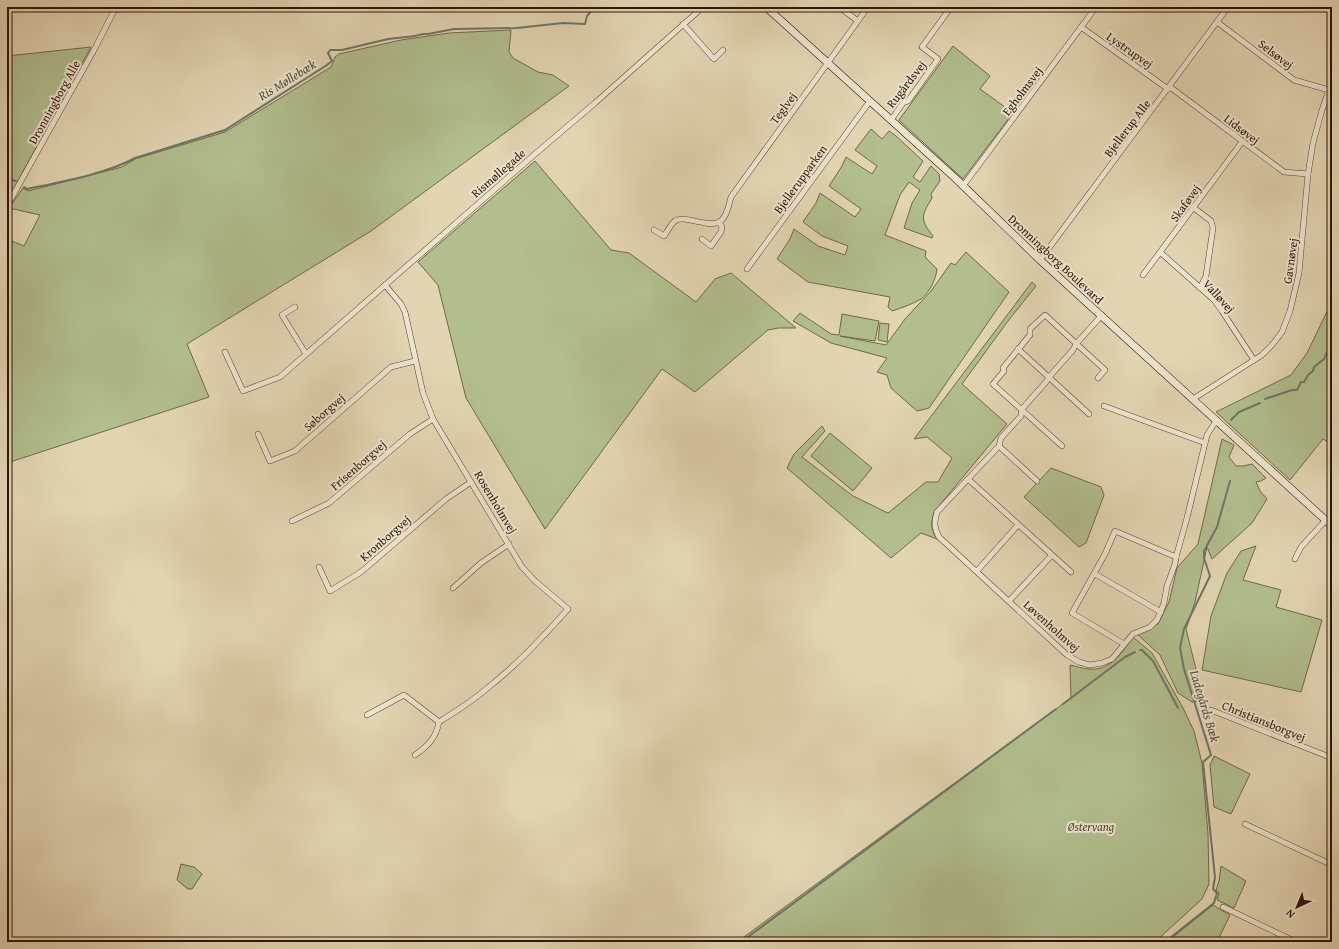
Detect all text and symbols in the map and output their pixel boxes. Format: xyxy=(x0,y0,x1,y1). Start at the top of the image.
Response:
street label: Lystrupvej xyxy=(1103,28,1157,72)
street label: Selsøvej xyxy=(1255,35,1297,73)
water label: Ris Møllebæk xyxy=(253,55,320,106)
street label: Dronningborg Alle xyxy=(24,57,84,147)
street label: Rugårdsvej xyxy=(882,57,930,111)
street label: Egholmsvej xyxy=(998,63,1046,119)
street label: Teglvej xyxy=(766,89,800,127)
street label: Bjellerup Alle xyxy=(1100,95,1155,160)
street label: Lidsøvej xyxy=(1220,110,1264,148)
street label: Bjellerupparken xyxy=(769,141,831,217)
street label: Rismøllegade xyxy=(467,144,529,201)
street label: Skaføvej xyxy=(1166,181,1204,225)
street label: Dronningborg Boulevard xyxy=(1005,210,1108,308)
street label: Gavnøvej xyxy=(1278,237,1302,285)
street label: Valløvej xyxy=(1199,275,1239,317)
street label: Søborgvej xyxy=(300,389,348,435)
street label: Frisenborgvej xyxy=(326,436,390,494)
street label: Rosenholmvej xyxy=(470,467,522,537)
street label: Kronborgvej xyxy=(356,511,414,565)
street label: Løvenholmvej xyxy=(1020,596,1084,656)
water label: Ladegårds Bæk xyxy=(1185,667,1225,744)
street label: Christiansborgvej xyxy=(1220,696,1308,746)
park label: Østervang xyxy=(1068,818,1115,835)
north arrow xyxy=(1277,887,1317,927)
text: N xyxy=(1281,905,1298,923)

